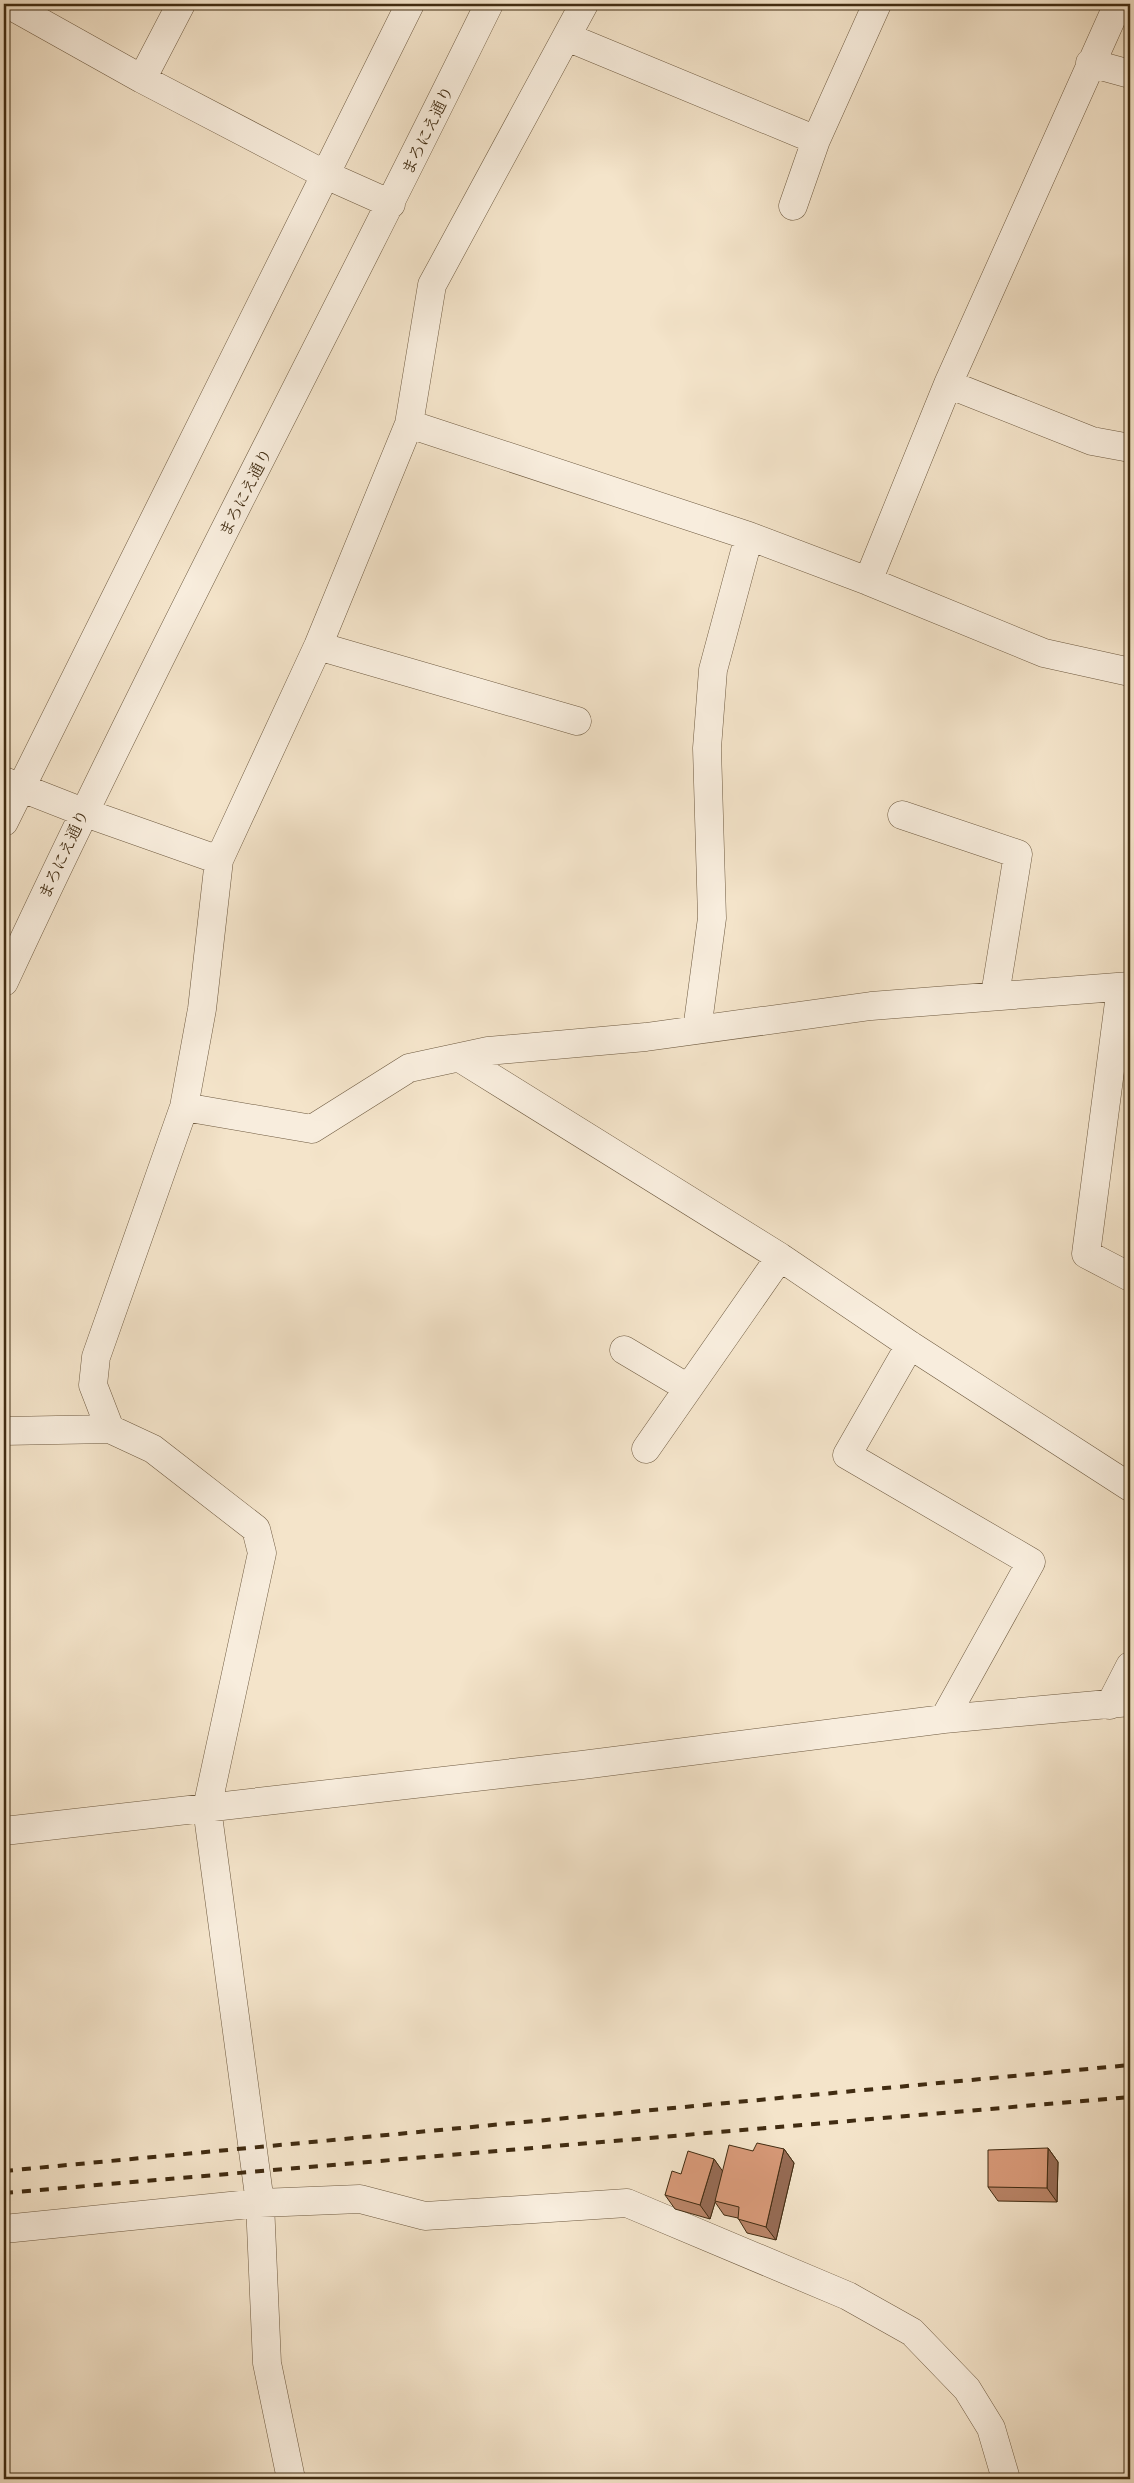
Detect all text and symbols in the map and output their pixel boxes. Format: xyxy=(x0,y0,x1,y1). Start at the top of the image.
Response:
street label: まろにえ通り xyxy=(398,83,458,178)
street label: まろにえ通り xyxy=(215,445,277,540)
street label: まろにえ通り xyxy=(35,807,93,902)

